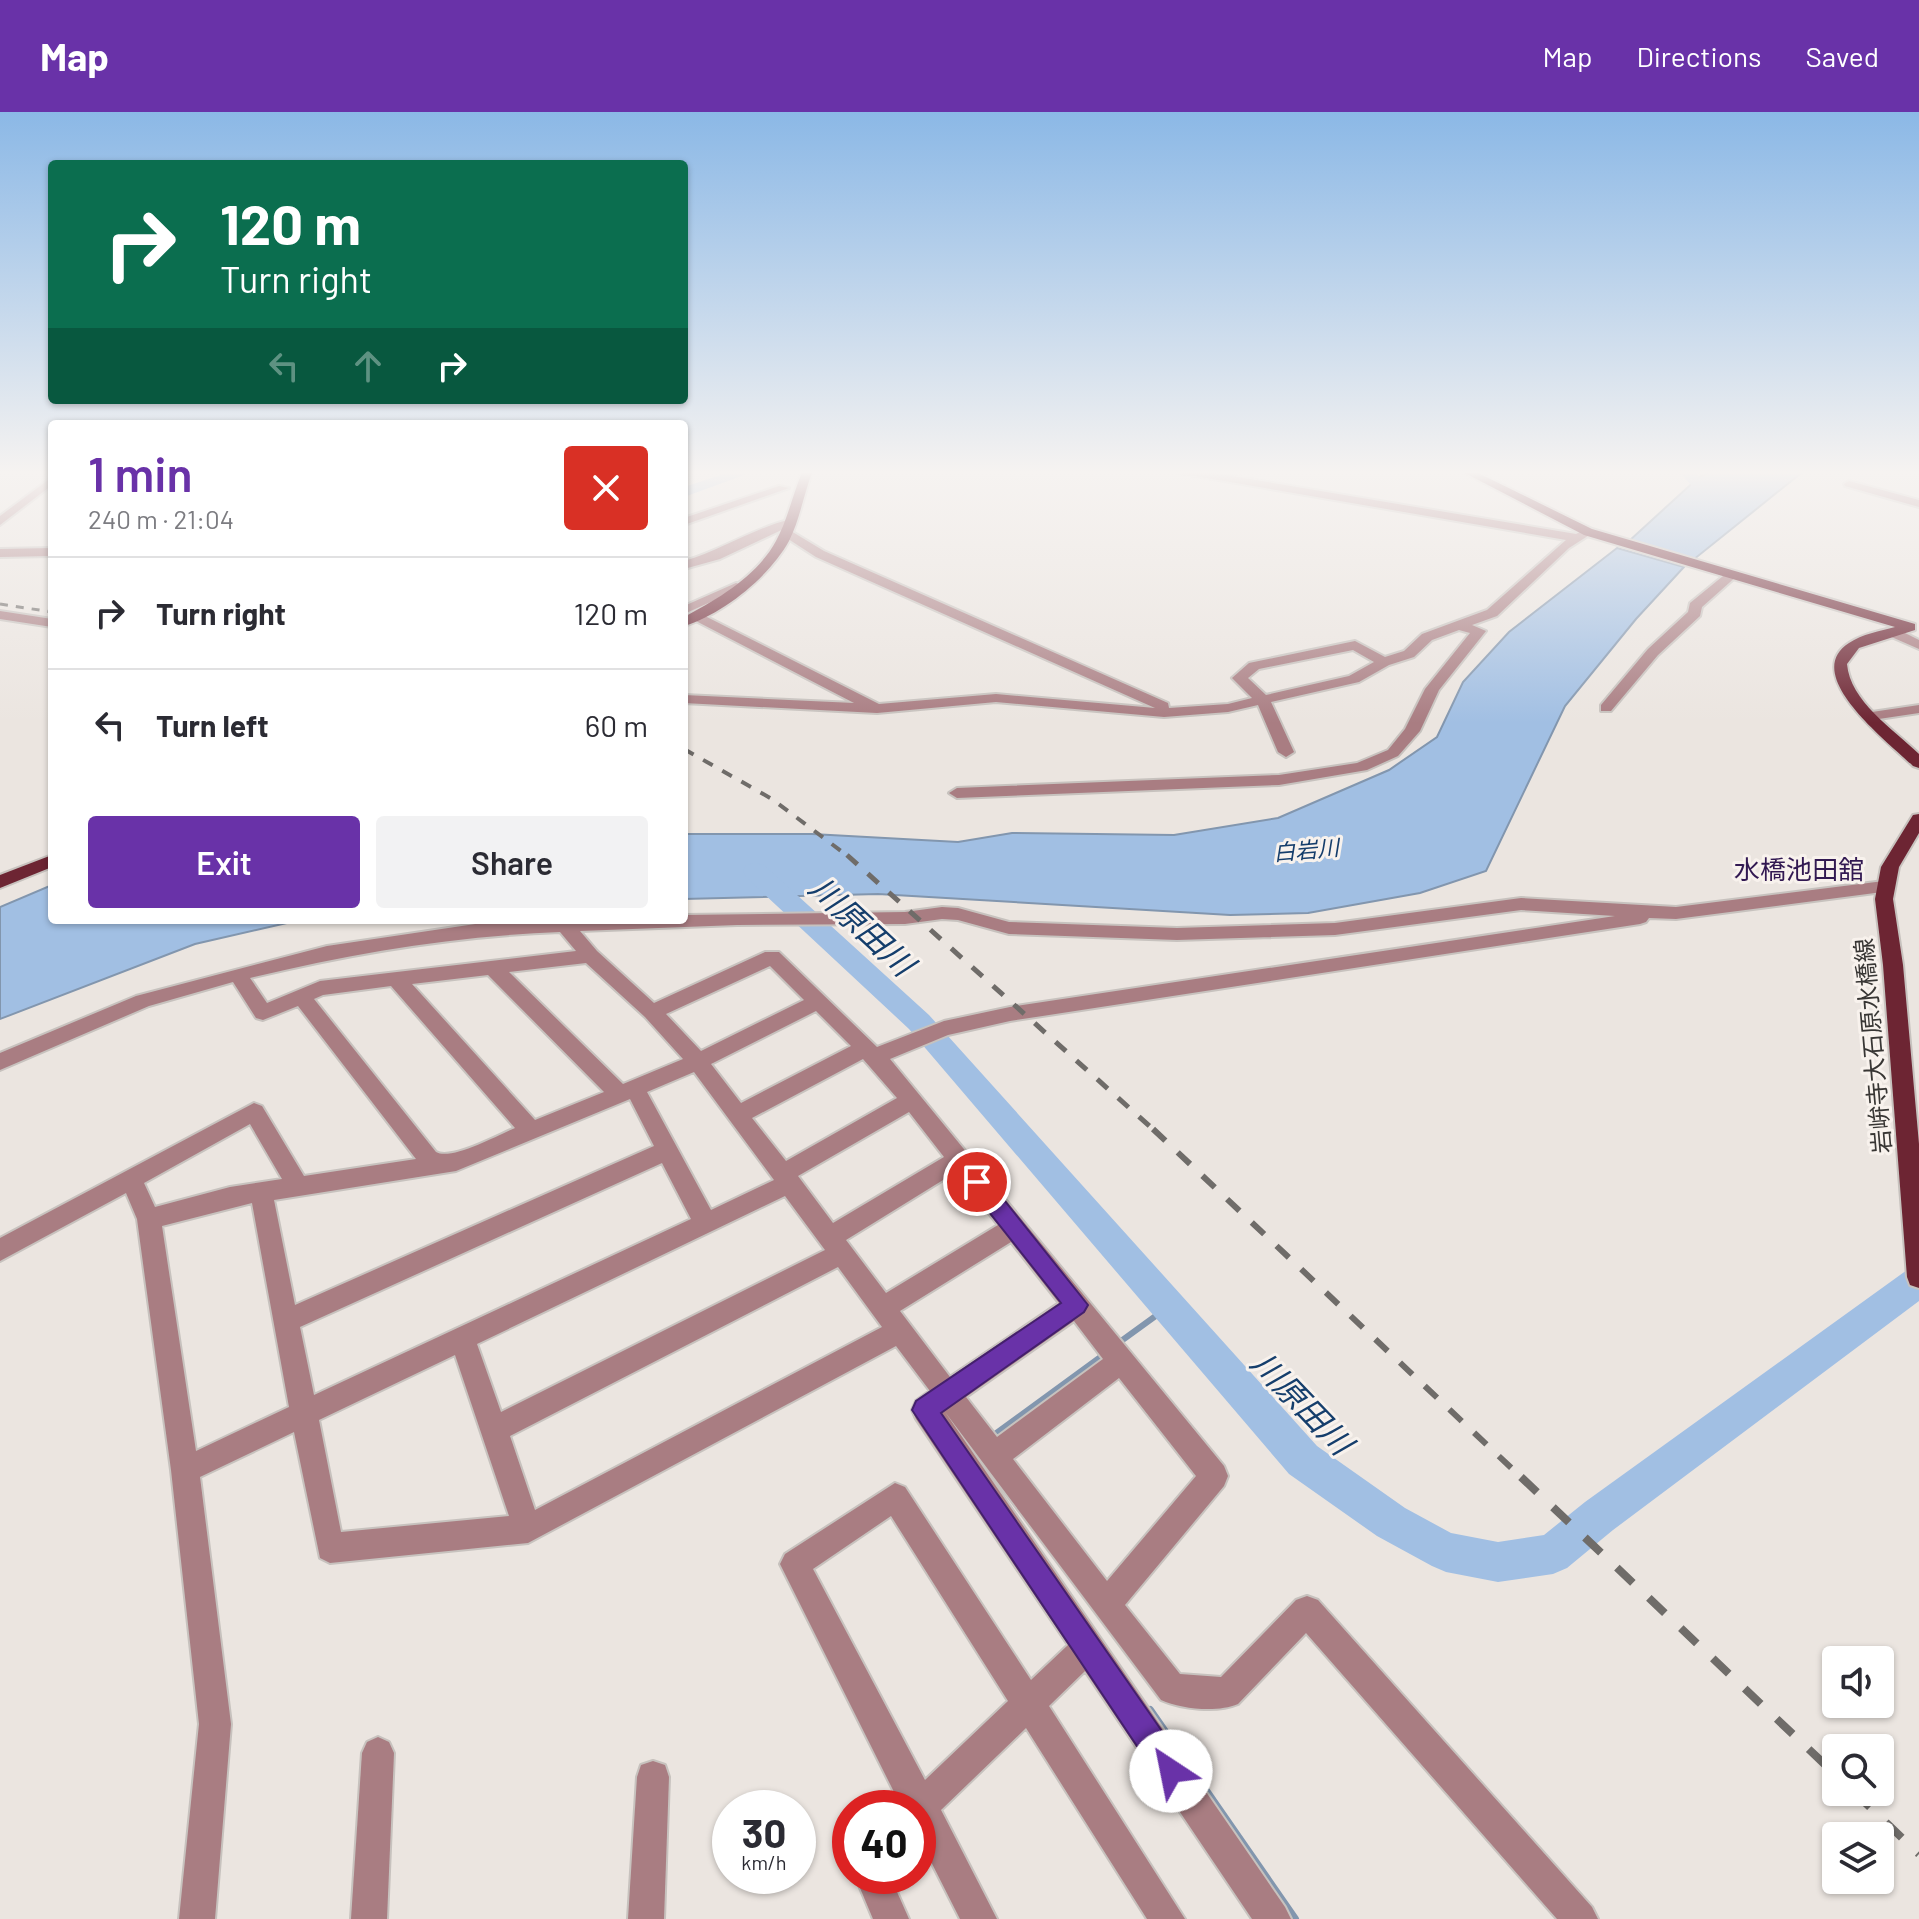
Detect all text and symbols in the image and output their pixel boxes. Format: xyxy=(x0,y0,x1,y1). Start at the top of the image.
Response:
text: Map xyxy=(40,33,109,79)
text: Map xyxy=(1543,39,1592,73)
text: Directions xyxy=(1636,39,1762,73)
text: Saved xyxy=(1806,39,1879,73)
text: 120 m xyxy=(220,189,361,256)
icon: right xyxy=(88,192,192,296)
text: Turn right xyxy=(220,257,372,300)
icon: left xyxy=(262,344,306,388)
icon: ahead xyxy=(346,344,390,388)
icon: right xyxy=(430,344,474,388)
text: 1 min xyxy=(88,444,193,502)
button: close xyxy=(564,446,648,530)
text: 240 m · 21:04 xyxy=(88,503,234,534)
icon: right xyxy=(88,591,132,635)
text: Turn right xyxy=(156,595,286,631)
text: 120 m xyxy=(574,595,648,631)
icon: left xyxy=(88,703,132,747)
text: Turn left xyxy=(156,707,269,743)
text: 60 m xyxy=(585,707,648,743)
button: Exit xyxy=(88,816,360,908)
button: Share xyxy=(376,816,648,908)
water label: 白岩川 xyxy=(1272,833,1342,865)
district label: 水橋池田舘 xyxy=(1734,853,1864,884)
water label: 川原田川 xyxy=(803,867,925,985)
street label: 岩峅寺大石原水橋線 xyxy=(1848,937,1896,1155)
pin xyxy=(943,1148,1011,1216)
icon: arrive xyxy=(955,1160,999,1204)
water label: 川原田川 xyxy=(1245,1343,1363,1463)
map controls xyxy=(1822,1646,1894,1894)
button: sound xyxy=(1822,1646,1894,1718)
position arrow xyxy=(1129,1729,1213,1813)
button: search xyxy=(1822,1734,1894,1806)
speed limit sign: 40 xyxy=(832,1790,936,1894)
text: 30 xyxy=(742,1808,786,1856)
button: layers xyxy=(1822,1822,1894,1894)
text: km/h xyxy=(741,1850,787,1874)

